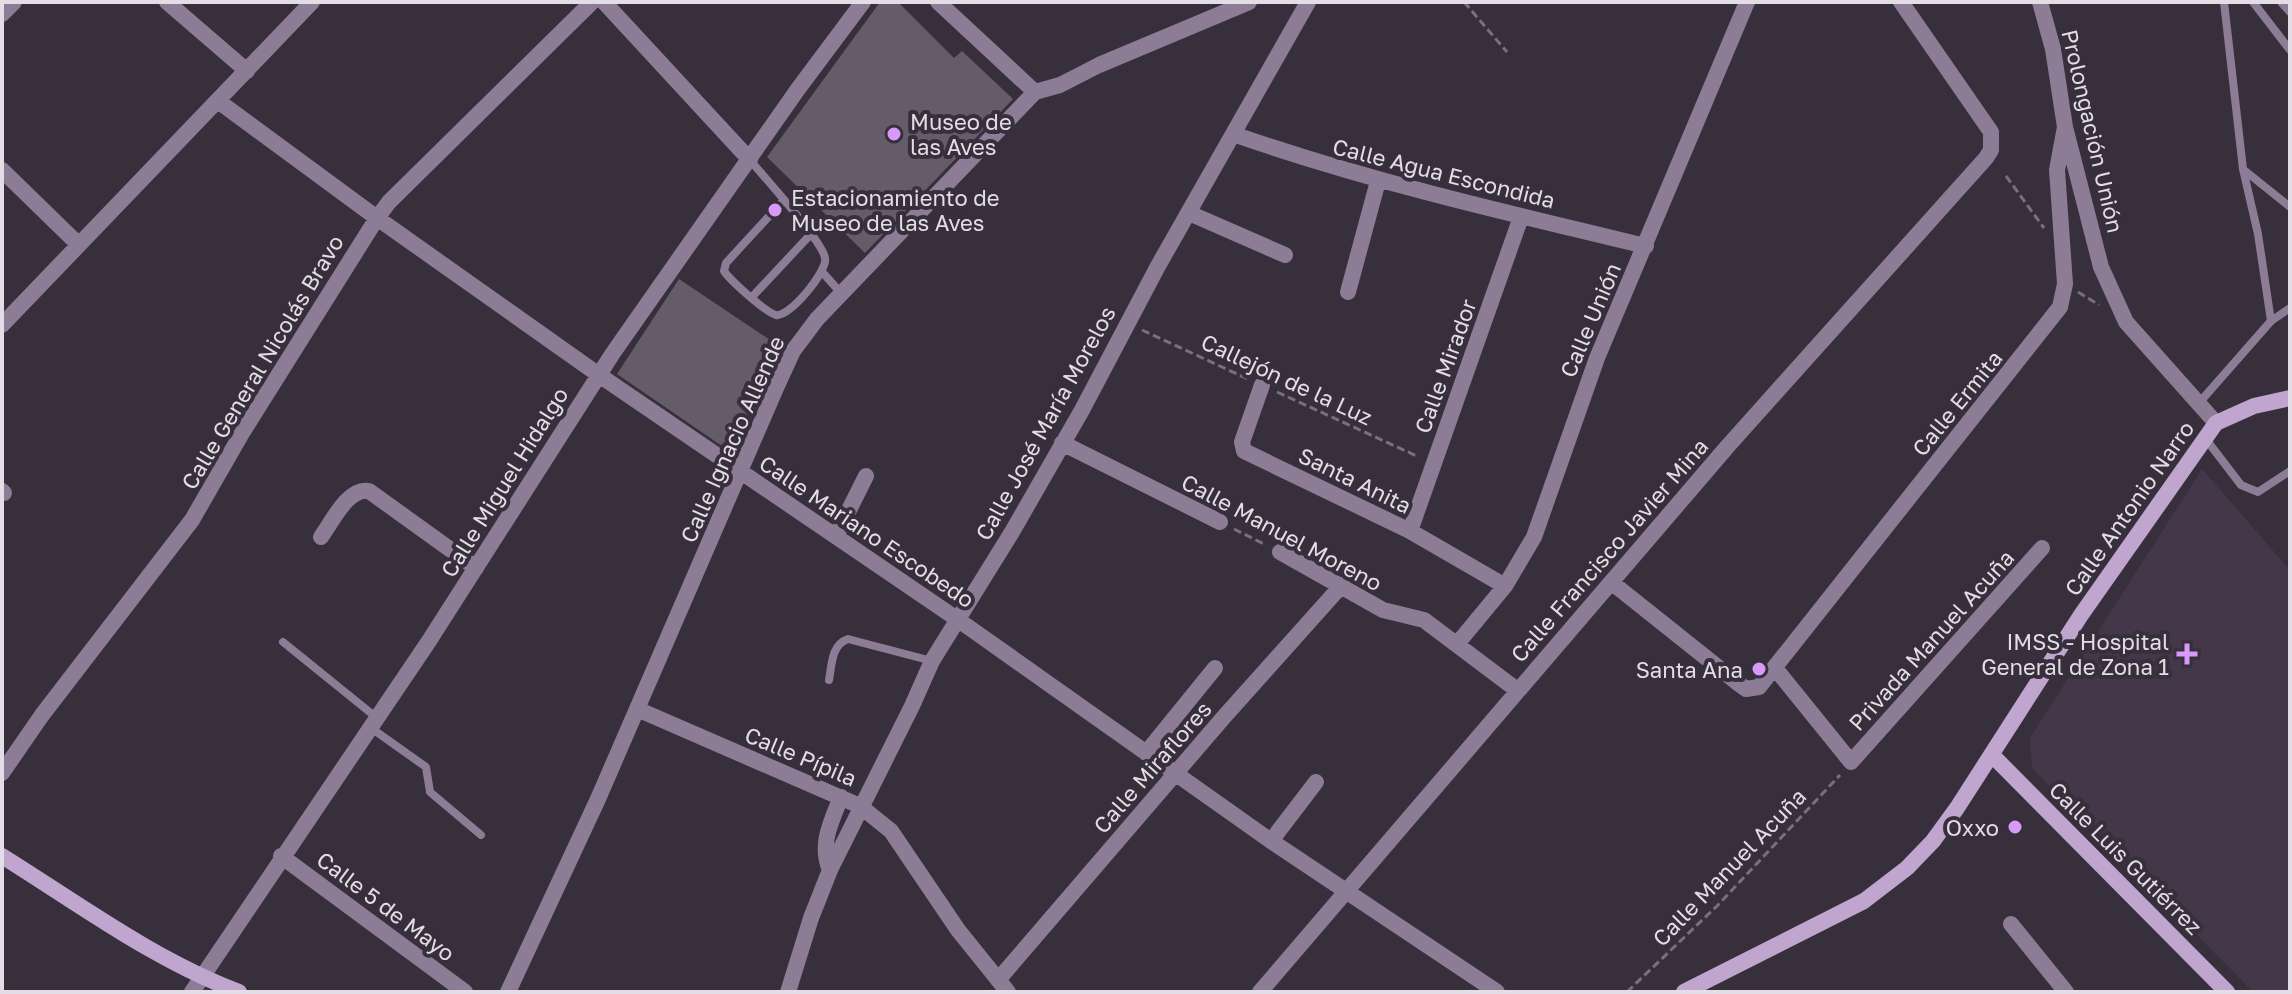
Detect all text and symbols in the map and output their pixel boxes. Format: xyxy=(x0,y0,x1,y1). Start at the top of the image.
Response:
street label: Prolongación Unión xyxy=(2056,27,2130,235)
place label: Museo de las Aves xyxy=(910,108,1012,160)
marker: Museo de las Aves xyxy=(885,125,903,143)
street label: Calle Agua Escondida xyxy=(1330,132,1558,214)
place label: Estacionamiento de Museo de las Aves xyxy=(791,184,1000,236)
marker: Estacionamiento de Museo de las Aves xyxy=(766,201,784,219)
street label: Calle General Nicolás Bravo xyxy=(175,230,349,494)
street label: Calle Unión xyxy=(1554,259,1626,381)
street label: Calle Mirador xyxy=(1408,295,1482,437)
street label: Calle José María Morelos xyxy=(969,301,1121,545)
street label: Callejón de la Luz xyxy=(1197,328,1377,430)
street label: Calle Ignacio Allende xyxy=(674,332,790,546)
street label: Calle Ermita xyxy=(1906,345,2008,461)
street label: Calle Miguel Hidalgo xyxy=(435,382,573,582)
street label: Calle Antonio Narro xyxy=(2059,415,2199,601)
street label: Calle Francisco Javier Mina xyxy=(1505,433,1713,667)
street label: Santa Anita xyxy=(1294,441,1416,519)
street label: Calle Mariano Escobedo xyxy=(754,449,980,613)
street label: Calle Manuel Moreno xyxy=(1177,468,1387,596)
street label: Privada Manuel Acuña xyxy=(1843,544,2019,736)
place label: IMSS - Hospital General de Zona 1 xyxy=(1981,628,2169,680)
marker: IMSS - Hospital General de Zona 1 xyxy=(2176,643,2198,665)
place label: Santa Ana xyxy=(1636,656,1743,683)
marker: Santa Ana xyxy=(1750,660,1768,678)
street label: Calle Miraflores xyxy=(1087,696,1217,838)
street label: Calle Pípila xyxy=(741,720,861,792)
street label: Calle Luis Gutiérrez xyxy=(2044,776,2208,940)
street label: Calle Manuel Acuña xyxy=(1647,783,1811,951)
place label: Oxxo xyxy=(1946,814,1999,841)
marker: Oxxo xyxy=(2006,818,2024,836)
street label: Calle 5 de Mayo xyxy=(312,845,460,967)

